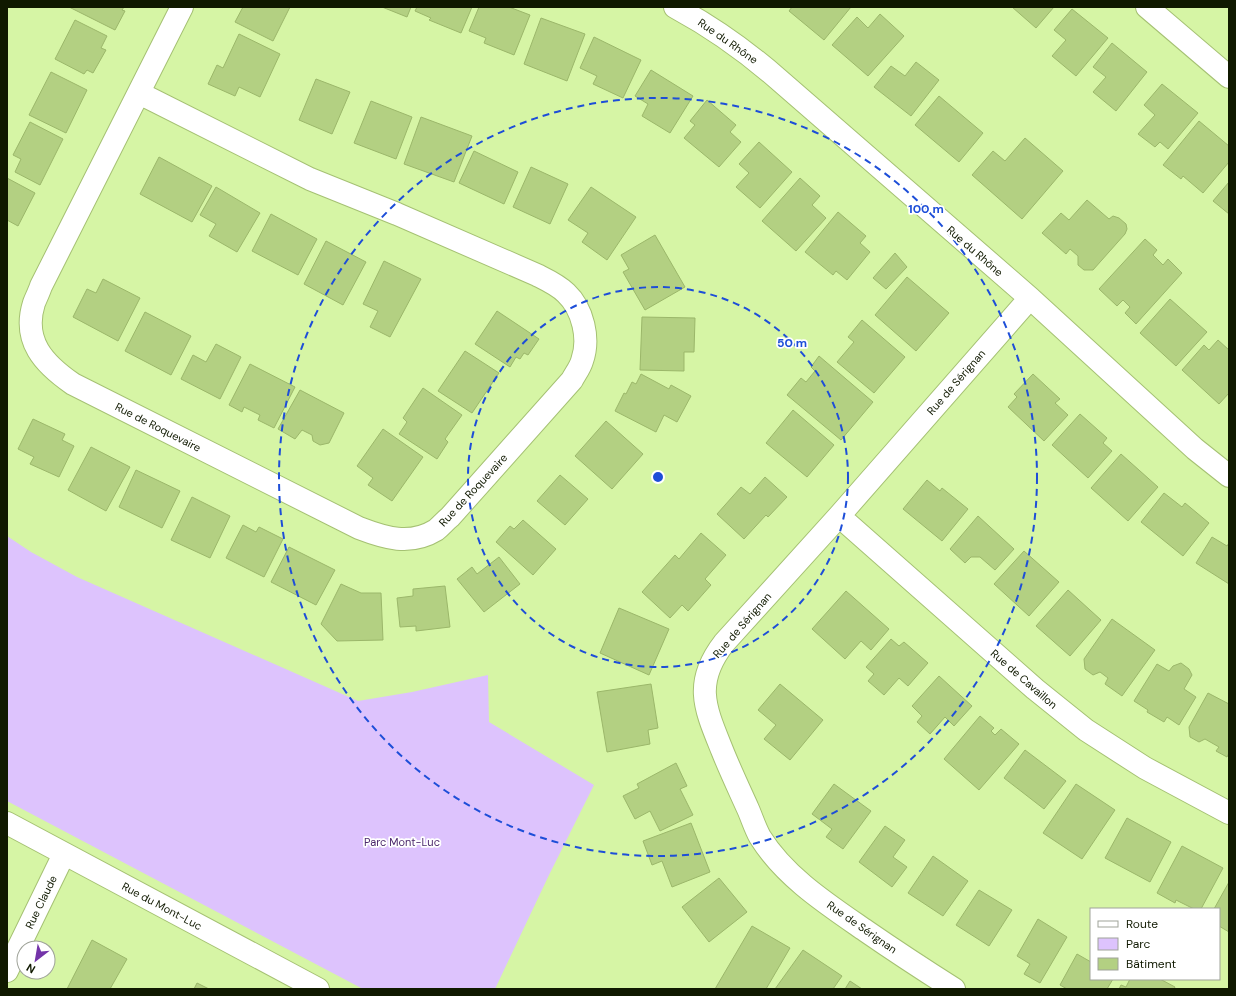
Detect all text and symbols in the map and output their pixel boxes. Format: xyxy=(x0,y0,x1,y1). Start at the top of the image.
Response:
street label: Rue du Rhône xyxy=(695,15,761,67)
text: 100 m xyxy=(908,201,944,217)
street label: Rue du Rhône xyxy=(944,223,1006,279)
text: 50 m xyxy=(777,335,807,351)
street label: Rue de Sérignan xyxy=(924,346,988,418)
street label: Rue de Roquevaire xyxy=(113,399,203,455)
street label: Rue de Roquevaire xyxy=(436,451,510,529)
centre of rings xyxy=(651,470,665,484)
street label: Rue de Sérignan xyxy=(710,589,774,661)
street label: Rue de Cavaillon xyxy=(988,646,1060,712)
park label: Parc Mont-Luc xyxy=(364,835,440,849)
street label: Rue Claude xyxy=(22,873,60,931)
street label: Rue du Mont-Luc xyxy=(119,879,205,933)
street label: Rue de Sérignan xyxy=(824,898,900,956)
legend xyxy=(1090,908,1220,980)
text: Route xyxy=(1126,916,1158,932)
text: Parc xyxy=(1126,936,1150,952)
north arrow xyxy=(16,940,56,980)
text: Bâtiment xyxy=(1126,956,1177,972)
text: N xyxy=(24,961,38,977)

